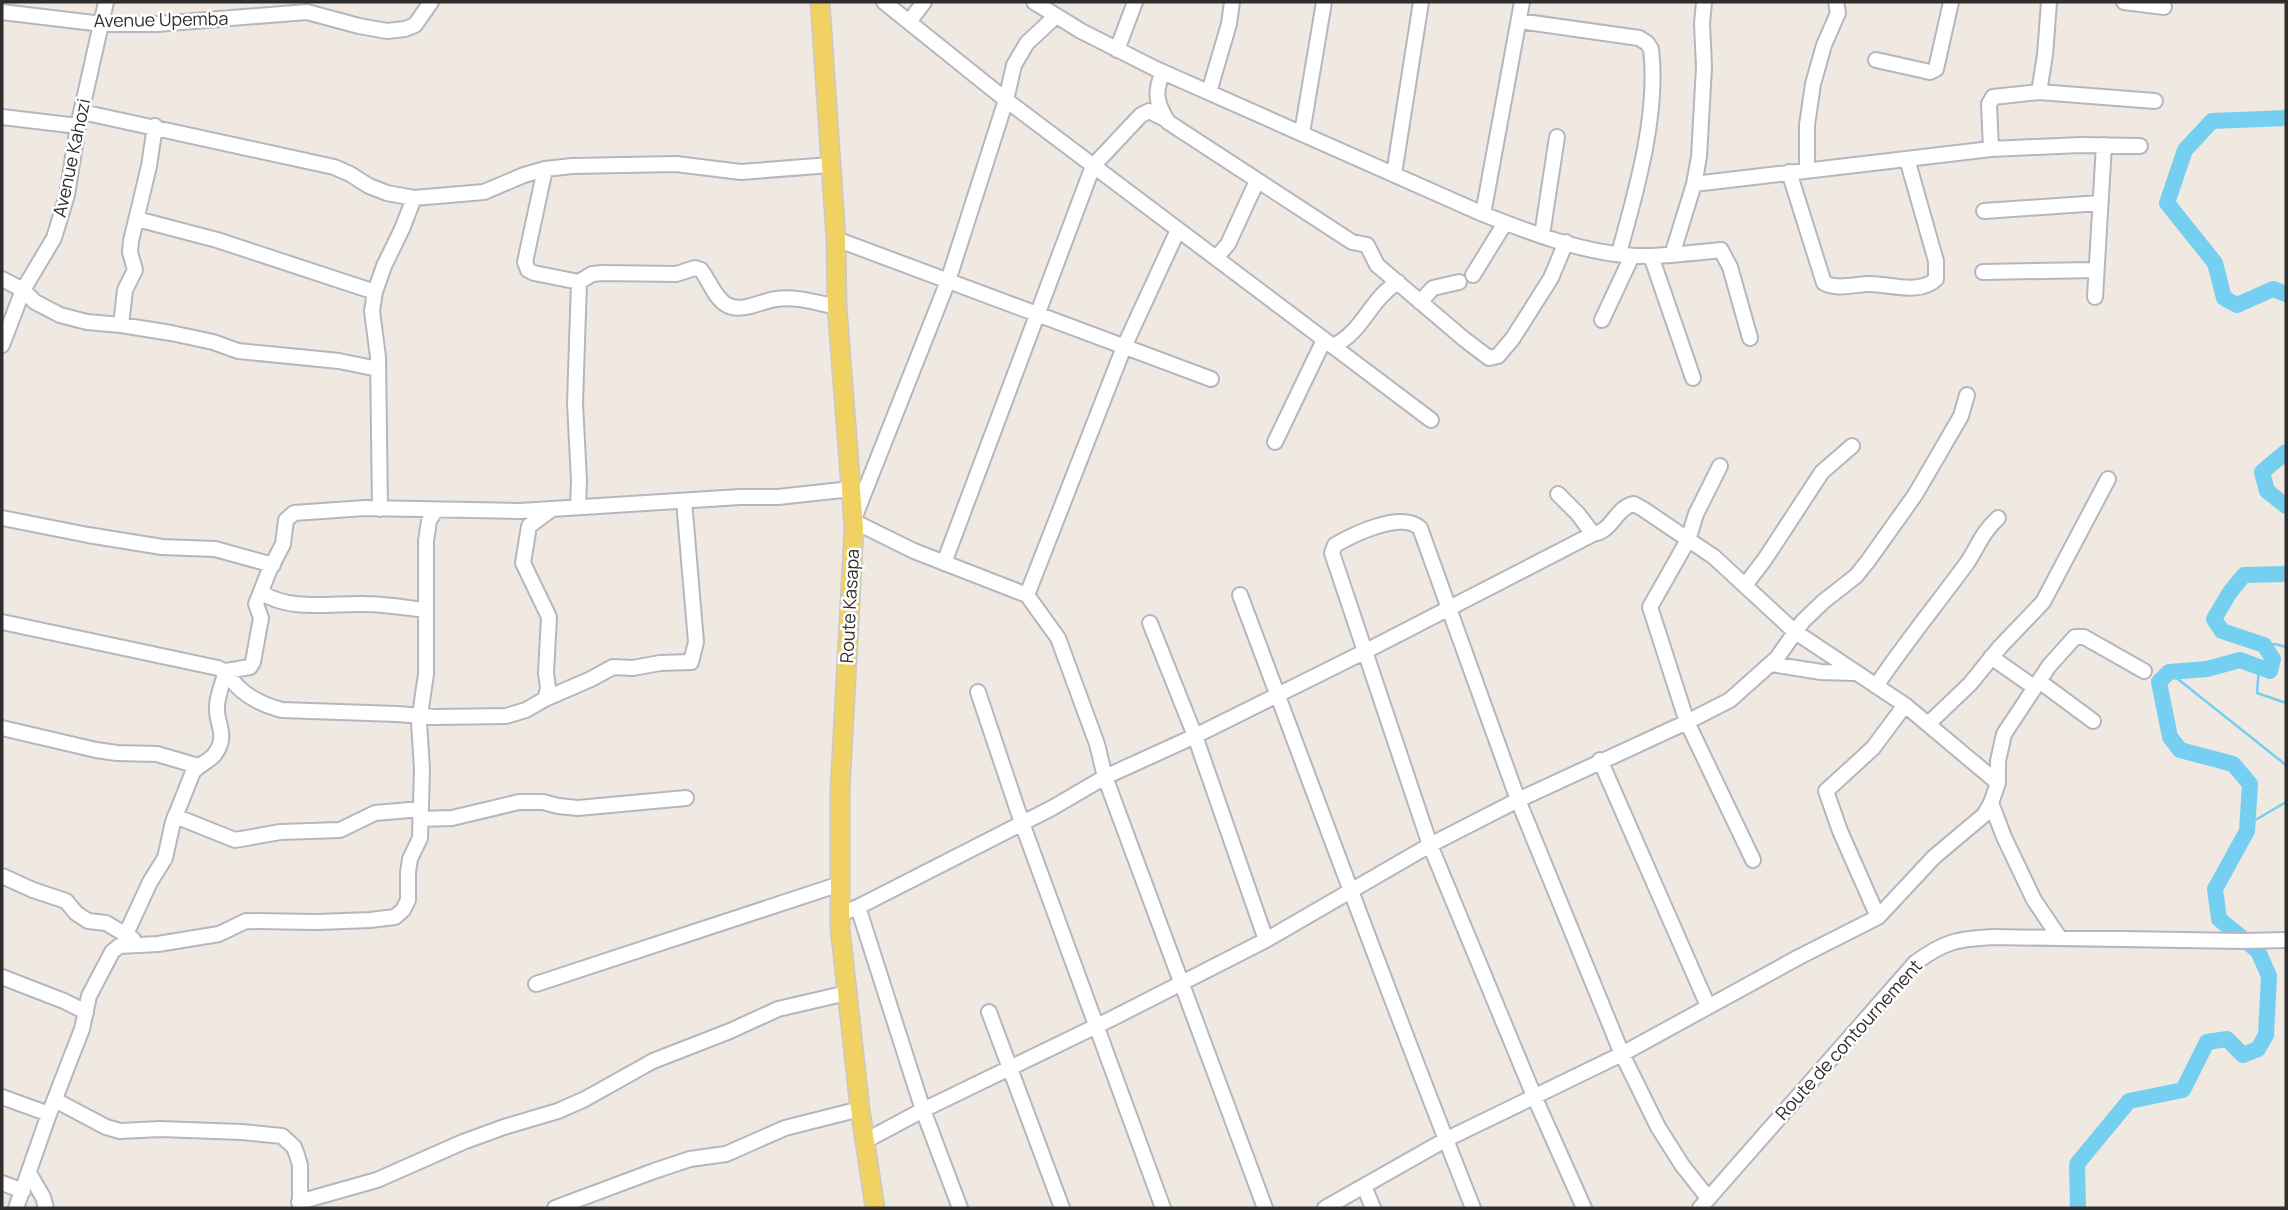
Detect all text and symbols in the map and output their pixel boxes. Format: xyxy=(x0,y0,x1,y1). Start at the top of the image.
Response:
street label: Avenue Upemba xyxy=(93,6,229,32)
street label: Avenue Kahozi xyxy=(47,96,95,219)
street label: Route Kasapa xyxy=(834,548,864,664)
street label: Route de contournement xyxy=(1770,954,1927,1125)

